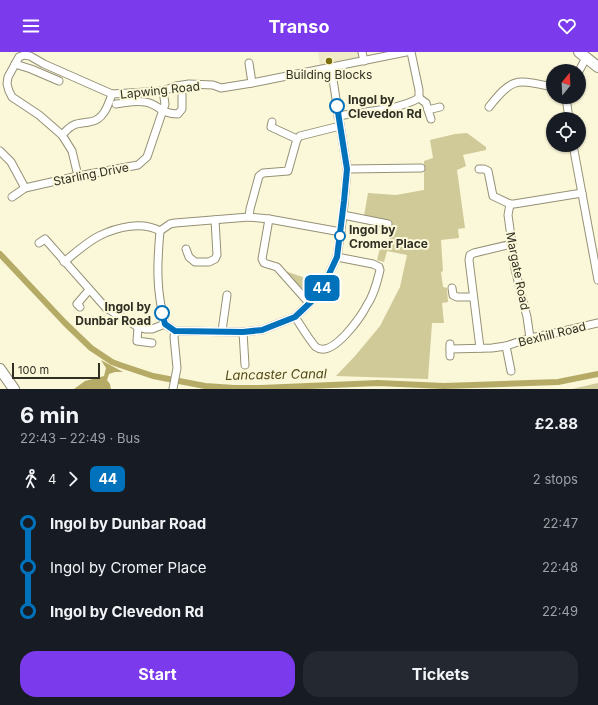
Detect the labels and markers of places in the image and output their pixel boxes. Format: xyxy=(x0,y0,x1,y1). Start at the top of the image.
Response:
marker: Building Blocks xyxy=(324,56,334,66)
place label: Building Blocks xyxy=(286,67,372,82)
place label: Ingol by Clevedon Rd xyxy=(348,92,422,121)
marker: Ingol by Clevedon Rd xyxy=(329,98,345,114)
place label: Ingol by Cromer Place xyxy=(349,222,428,251)
marker: Ingol by Cromer Place xyxy=(334,230,346,242)
place label: Ingol by Dunbar Road xyxy=(75,299,152,328)
marker: Ingol by Dunbar Road xyxy=(154,305,170,321)

